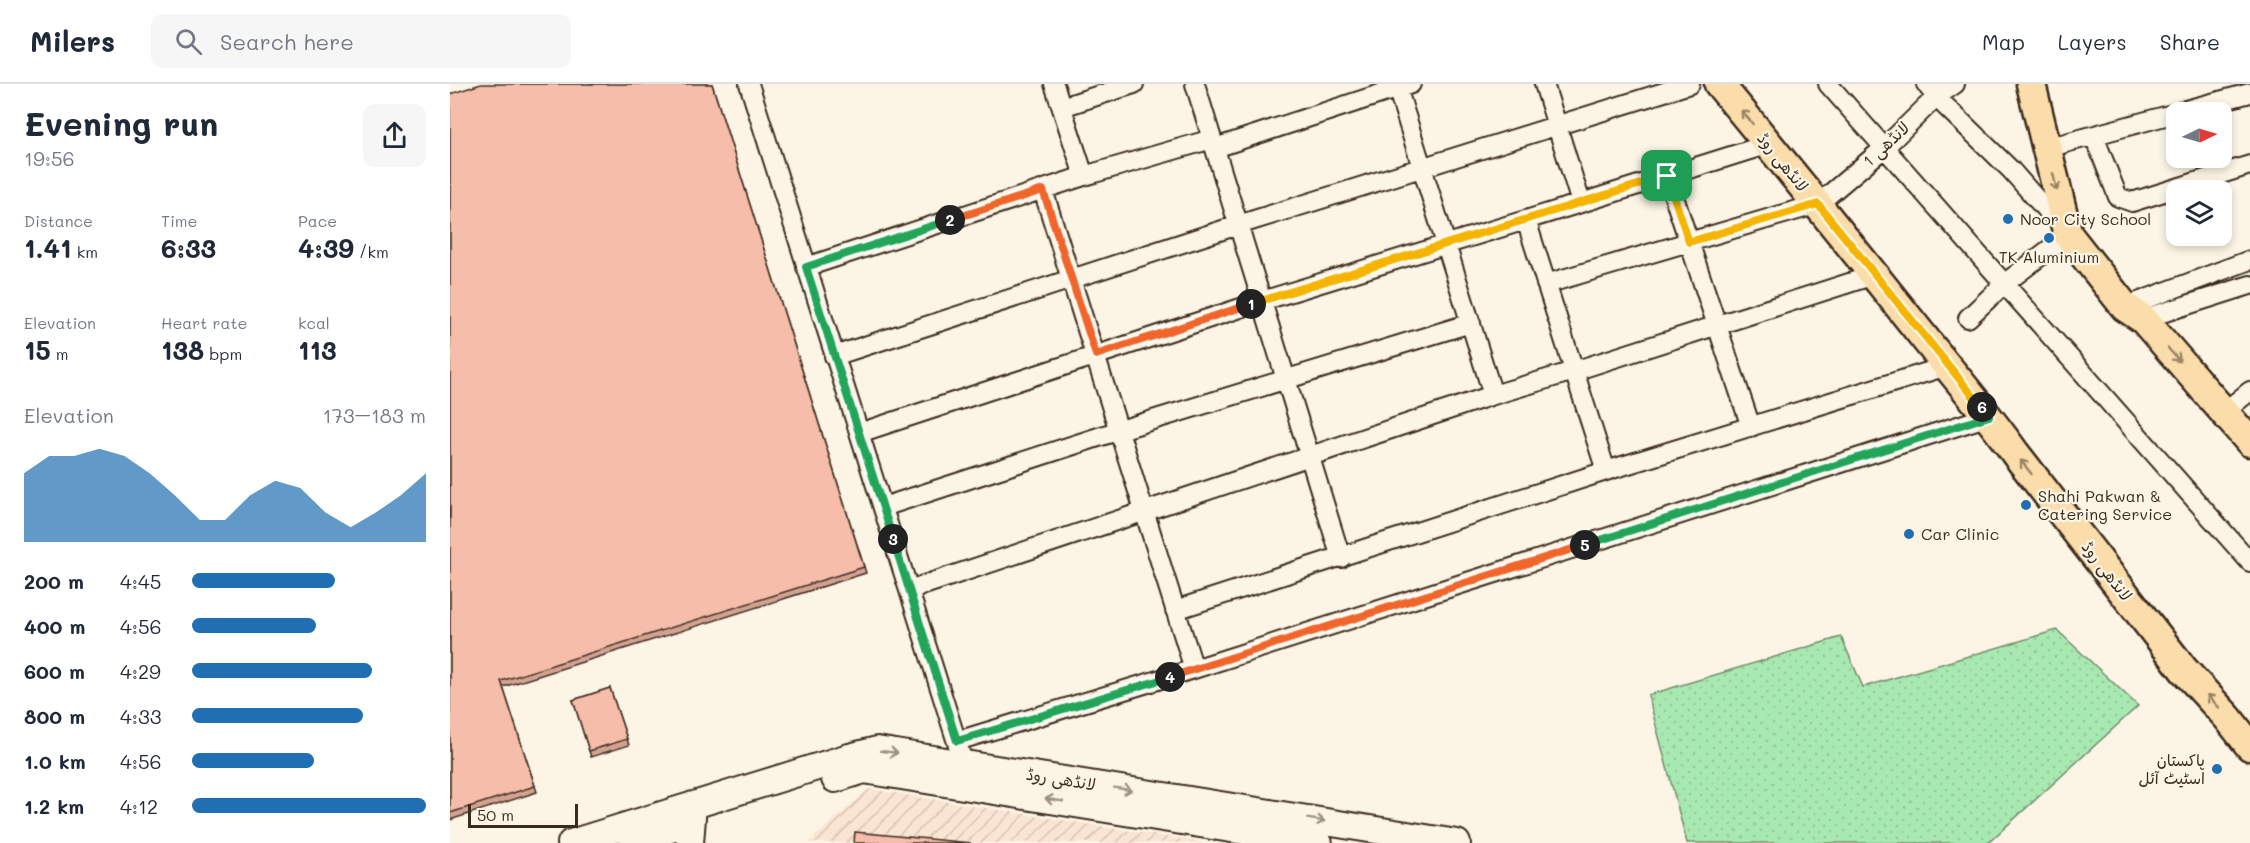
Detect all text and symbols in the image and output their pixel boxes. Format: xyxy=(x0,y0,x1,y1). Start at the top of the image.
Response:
search box xyxy=(151,14,571,68)
text: Milers xyxy=(30,23,115,59)
icon: search xyxy=(172,25,205,58)
text: Search here xyxy=(220,27,354,56)
text: Map xyxy=(1982,28,2025,55)
text: Layers xyxy=(2058,28,2127,55)
text: Share xyxy=(2160,28,2220,55)
text: Evening run xyxy=(24,101,218,144)
north arrow xyxy=(2166,102,2232,168)
map controls xyxy=(2166,102,2232,246)
button: share xyxy=(363,104,426,167)
one-way arrow xyxy=(1741,110,1754,126)
street label: لانڈھی 1 xyxy=(1858,117,1914,171)
street label: لانڈھی روڈ xyxy=(1752,128,1814,196)
text: 19:56 xyxy=(24,145,75,171)
pin xyxy=(1641,150,1692,201)
icon: arrive xyxy=(1650,159,1683,192)
one-way arrow xyxy=(2049,172,2061,191)
button: layers xyxy=(2166,180,2232,246)
pin: 2 xyxy=(935,205,965,235)
place label: Noor City School xyxy=(2020,208,2151,229)
text: 2 xyxy=(946,209,954,230)
text: Distance xyxy=(24,210,93,231)
text: Time xyxy=(161,210,197,231)
text: Pace xyxy=(298,210,337,231)
marker: Noor City School xyxy=(2001,212,2015,226)
text: 1.41 xyxy=(24,231,72,265)
text: 6:33 xyxy=(161,231,216,265)
text: 4:39 xyxy=(298,231,354,265)
marker: TK Aluminium xyxy=(2042,231,2056,245)
text: km xyxy=(72,241,98,262)
text: /km xyxy=(354,241,389,262)
place label: TK Aluminium xyxy=(1999,246,2099,267)
pin: 1 xyxy=(1236,289,1266,319)
text: 1 xyxy=(1247,293,1255,314)
text: Elevation xyxy=(24,312,96,333)
text: Heart rate xyxy=(161,312,247,333)
text: kcal xyxy=(298,312,330,333)
text: 15 xyxy=(24,333,51,367)
text: 138 xyxy=(161,333,204,367)
text: 113 xyxy=(298,333,337,367)
text: m xyxy=(51,343,69,364)
text: bpm xyxy=(204,343,242,364)
one-way arrow xyxy=(2167,347,2181,362)
pin: 6 xyxy=(1967,392,1997,422)
text: 6 xyxy=(1977,396,1987,417)
text: Elevation xyxy=(24,402,114,428)
text: 173–183 m xyxy=(323,402,426,428)
one-way arrow xyxy=(2019,459,2032,475)
place label: Shahi Pakwan & Catering Service xyxy=(2038,485,2172,524)
marker: Shahi Pakwan & Catering Service xyxy=(2019,498,2033,512)
place label: Car Clinic xyxy=(1921,523,1999,544)
pin: 3 xyxy=(878,524,908,554)
marker: Car Clinic xyxy=(1902,527,1916,541)
text: 3 xyxy=(888,528,898,549)
pin: 5 xyxy=(1570,530,1600,560)
text: 5 xyxy=(1580,534,1590,555)
street label: لانڈھی روڈ xyxy=(2077,537,2137,605)
text: 200 m xyxy=(24,568,84,594)
text: 4:45 xyxy=(120,568,161,594)
text: 400 m xyxy=(24,613,85,639)
text: 4:56 xyxy=(120,613,162,639)
text: 600 m xyxy=(24,658,85,684)
text: 4:29 xyxy=(120,658,161,684)
pin: 4 xyxy=(1155,662,1185,692)
text: 4 xyxy=(1165,666,1175,687)
one-way arrow xyxy=(2206,694,2220,709)
text: 800 m xyxy=(24,703,85,729)
text: 4:33 xyxy=(120,703,161,729)
one-way arrow xyxy=(879,746,898,757)
text: 1.0 km xyxy=(24,748,86,774)
text: 4:56 xyxy=(120,748,162,774)
place label: پاکستان اسٹیٹ آئل xyxy=(2138,749,2205,788)
marker: پاکستان اسٹیٹ آئل xyxy=(2210,762,2224,776)
street label: لانڈھی روڈ xyxy=(1025,763,1097,795)
one-way arrow xyxy=(1113,784,1132,795)
text: 1.2 km xyxy=(24,793,84,819)
text: 4:12 xyxy=(120,793,158,819)
one-way arrow xyxy=(1045,795,1064,806)
scale bar xyxy=(468,801,578,828)
text: 50 m xyxy=(477,804,514,825)
one-way arrow xyxy=(1305,815,1325,826)

